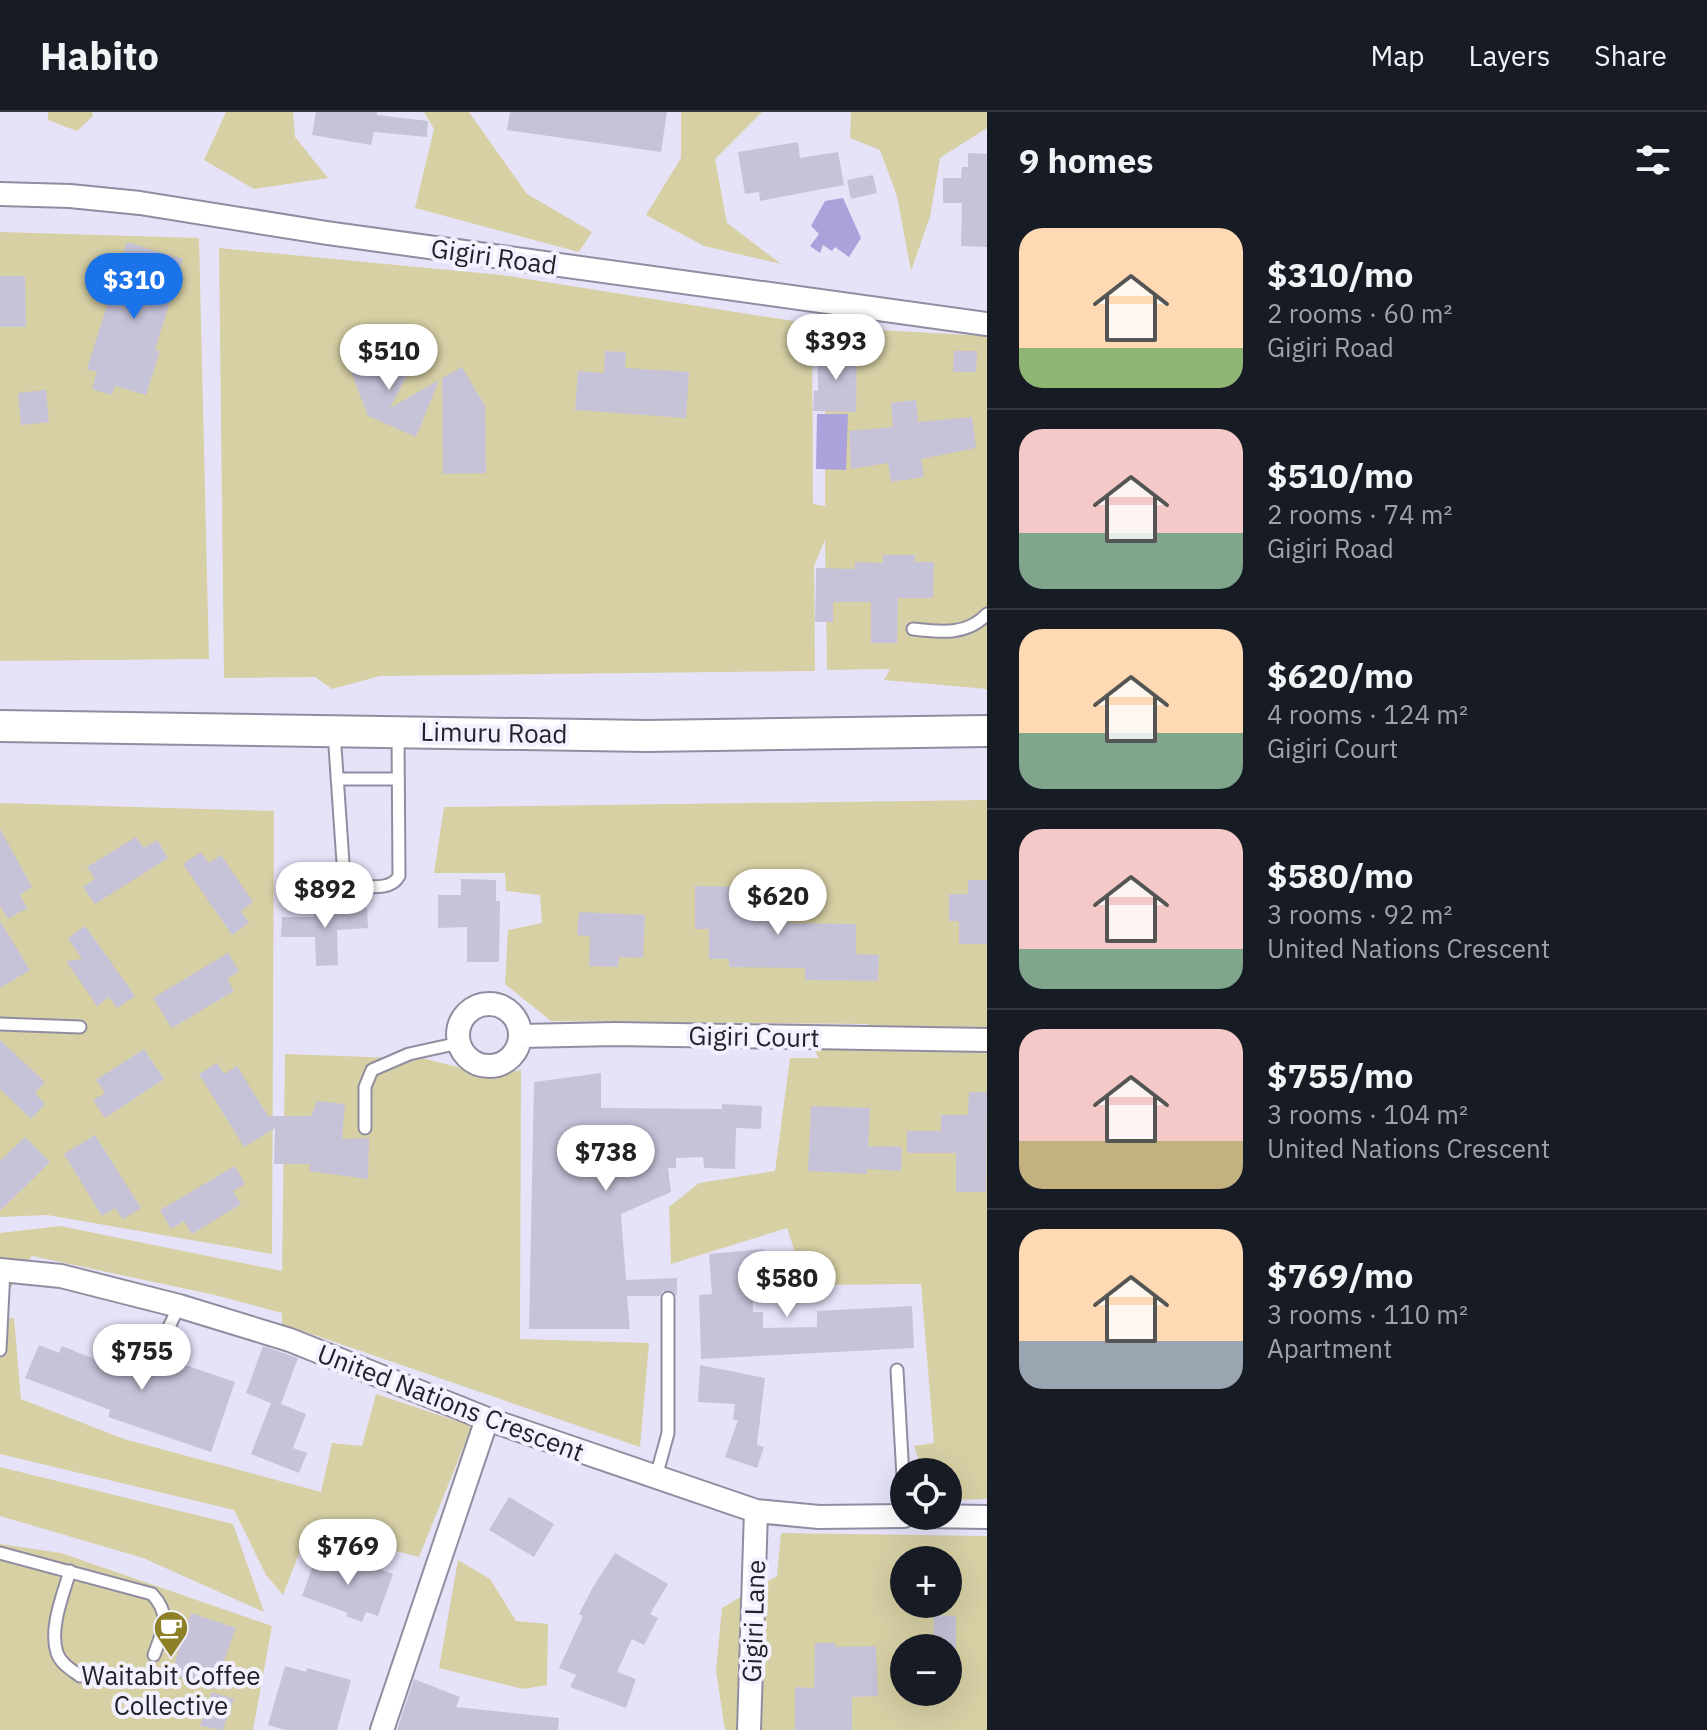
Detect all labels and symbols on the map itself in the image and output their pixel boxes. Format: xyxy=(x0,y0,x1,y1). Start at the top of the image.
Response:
street label: Gigiri Road xyxy=(429,230,559,282)
pin: $310 xyxy=(87,253,181,321)
pin: $393 xyxy=(789,314,883,382)
pin: $510 xyxy=(342,324,436,392)
street label: Limuru Road xyxy=(420,714,568,750)
pin: $892 xyxy=(278,862,372,930)
pin: $620 xyxy=(731,869,825,937)
street label: Gigiri Court xyxy=(688,1018,820,1054)
pin: $738 xyxy=(559,1125,653,1193)
pin: $580 xyxy=(740,1251,834,1319)
pin: $755 xyxy=(95,1324,189,1392)
street label: United Nations Crescent xyxy=(313,1335,589,1469)
pin: $769 xyxy=(301,1519,395,1587)
street label: Gigiri Lane xyxy=(734,1559,772,1683)
cafe icon: Waitabit Coffee Collective xyxy=(152,1609,190,1659)
place label: Waitabit Coffee Collective xyxy=(82,1658,260,1722)

